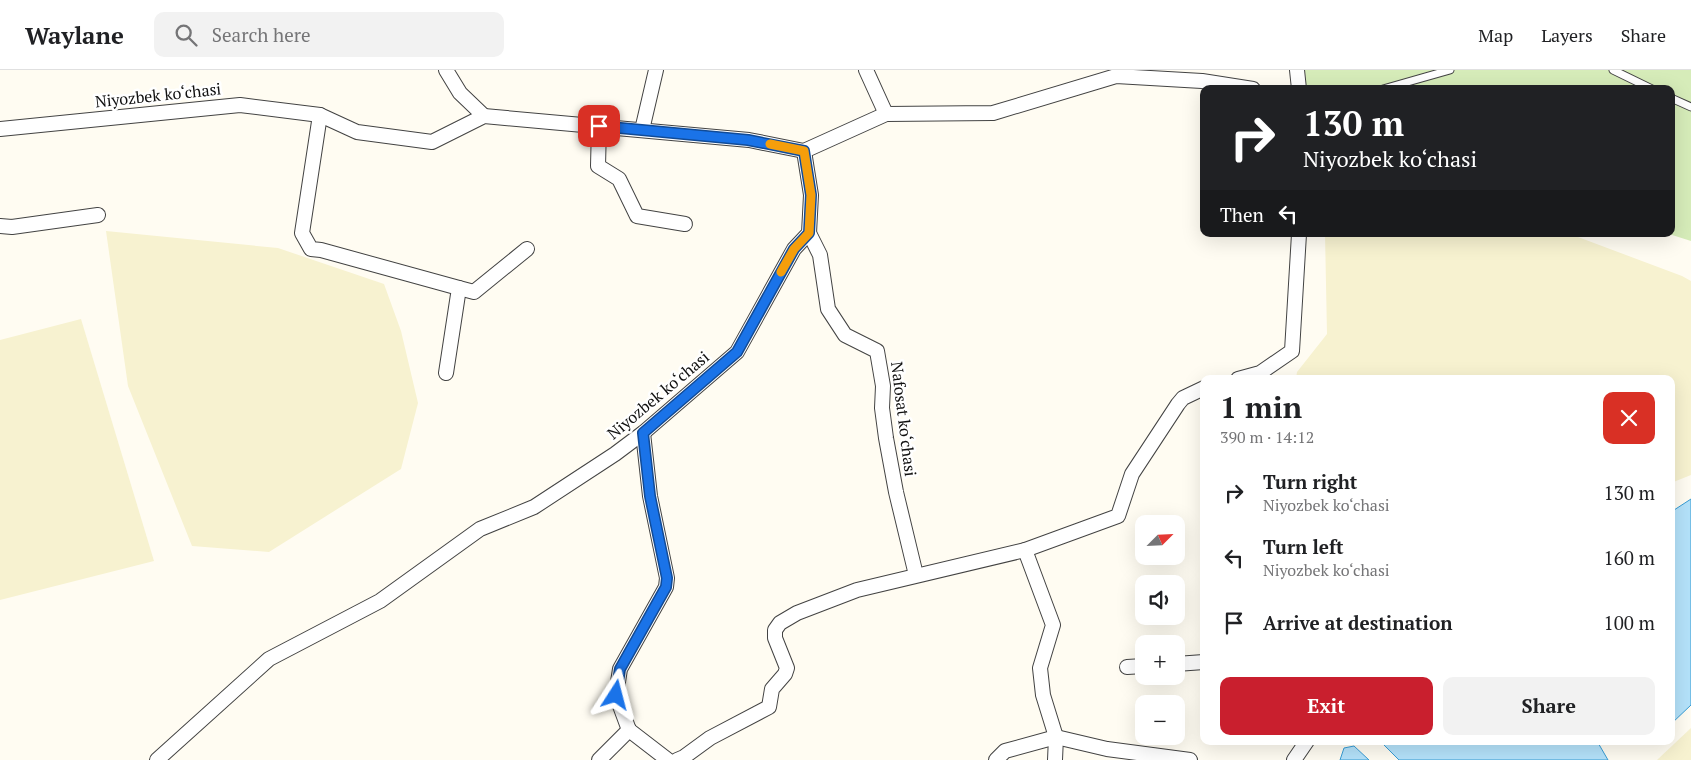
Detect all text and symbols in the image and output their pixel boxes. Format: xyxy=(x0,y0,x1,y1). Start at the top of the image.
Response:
search box xyxy=(154,12,504,57)
text: Waylane xyxy=(25,19,124,51)
icon: search xyxy=(172,21,200,49)
text: Search here xyxy=(212,22,311,47)
text: Map xyxy=(1478,23,1513,47)
text: Layers xyxy=(1541,23,1593,47)
text: Share xyxy=(1621,23,1666,47)
street label: Niyozbek ko‘chasi xyxy=(94,77,222,113)
text: 130 m xyxy=(1303,100,1404,146)
pin xyxy=(578,105,620,147)
icon: right xyxy=(1220,105,1285,170)
icon: arrive xyxy=(585,112,613,140)
text: Niyozbek ko‘chasi xyxy=(1303,144,1477,173)
icon: left xyxy=(1274,200,1302,228)
text: Then xyxy=(1220,202,1264,227)
street label: Niyozbek ko‘chasi xyxy=(602,346,714,444)
street label: Nafosat ko‘chasi xyxy=(886,360,922,478)
text: 1 min xyxy=(1220,387,1302,427)
button: close xyxy=(1603,392,1655,444)
text: 390 m · 14:12 xyxy=(1220,426,1314,448)
text: Turn right xyxy=(1263,469,1357,494)
icon: right xyxy=(1220,479,1248,507)
text: 130 m xyxy=(1604,480,1655,505)
text: Niyozbek ko‘chasi xyxy=(1263,494,1390,516)
north arrow xyxy=(1135,515,1185,565)
map controls xyxy=(1135,515,1185,745)
text: Turn left xyxy=(1263,534,1344,559)
icon: left xyxy=(1220,544,1248,572)
text: 160 m xyxy=(1604,545,1655,570)
text: Niyozbek ko‘chasi xyxy=(1263,559,1390,581)
button: sound xyxy=(1135,575,1185,625)
icon: arrive xyxy=(1220,609,1248,637)
text: Arrive at destination xyxy=(1263,610,1452,635)
text: 100 m xyxy=(1604,610,1655,635)
button: + xyxy=(1135,635,1185,685)
position arrow xyxy=(589,668,641,720)
button: Exit xyxy=(1220,677,1433,735)
button: Share xyxy=(1443,677,1655,735)
button: − xyxy=(1135,695,1185,745)

